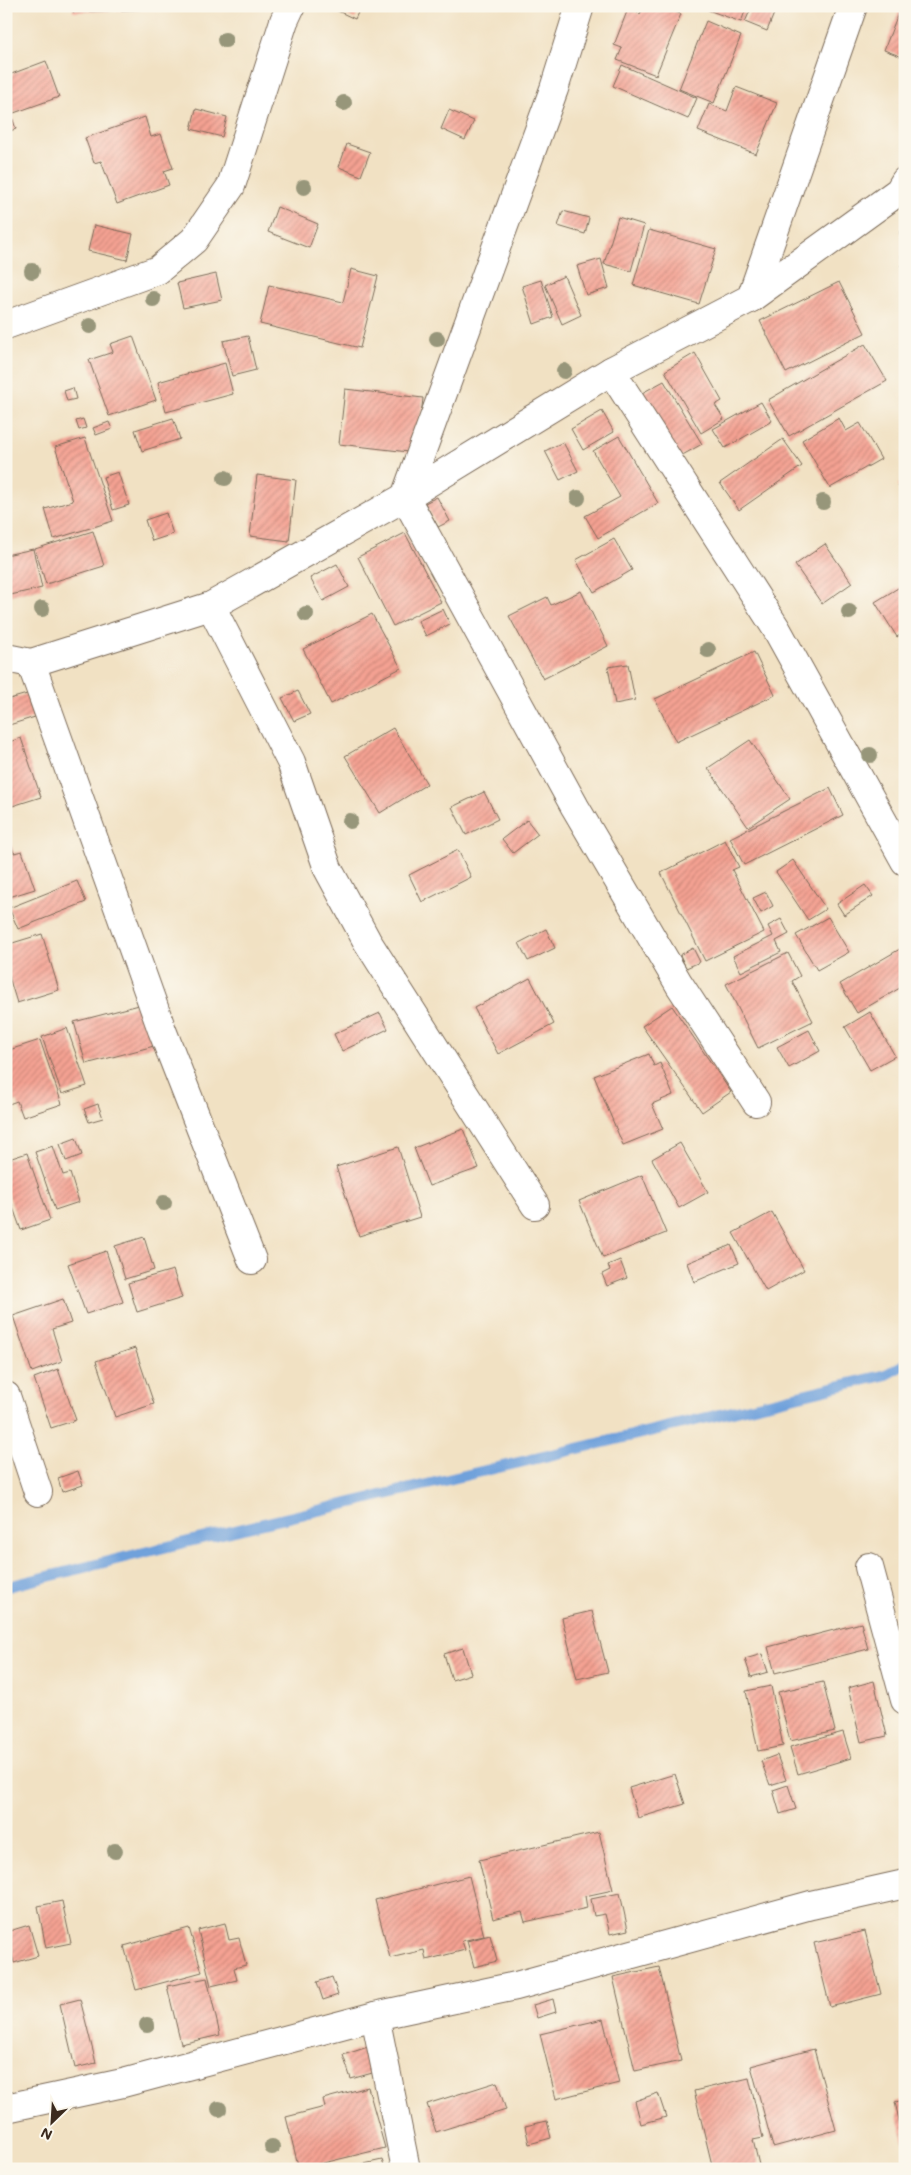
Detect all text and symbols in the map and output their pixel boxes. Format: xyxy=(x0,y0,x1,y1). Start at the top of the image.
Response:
north arrow xyxy=(28,2098,78,2148)
text: N xyxy=(37,2123,55,2145)

